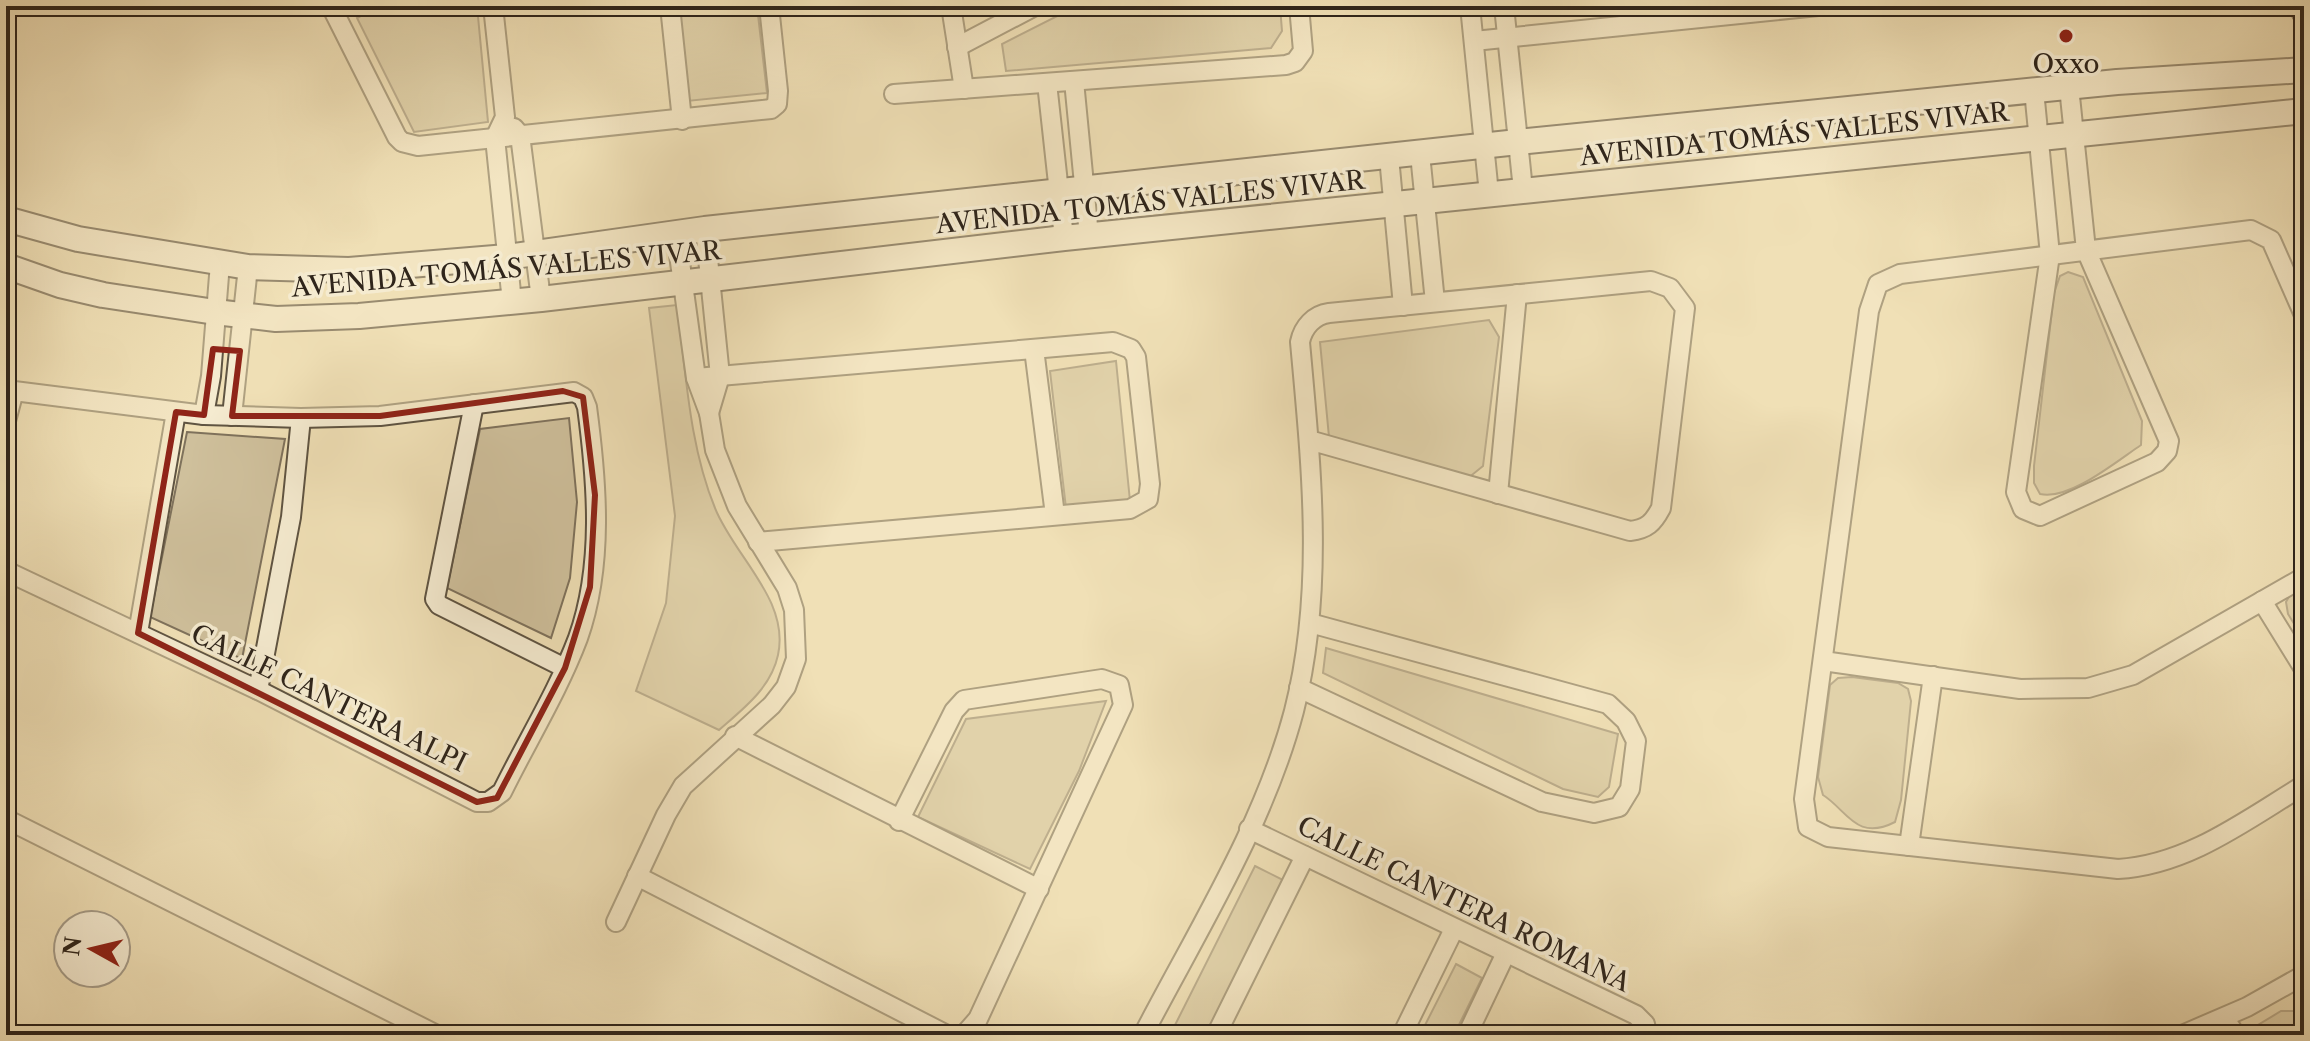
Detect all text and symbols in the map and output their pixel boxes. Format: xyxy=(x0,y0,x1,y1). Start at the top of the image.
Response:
marker: Oxxo xyxy=(2057,27,2075,45)
place label: Oxxo xyxy=(2033,48,2099,80)
street label: AVENIDA TOMÁS VALLES VIVAR xyxy=(1577,95,2012,173)
street label: AVENIDA TOMÁS VALLES VIVAR xyxy=(933,163,1368,241)
street label: AVENIDA TOMÁS VALLES VIVAR xyxy=(289,234,724,304)
street label: CALLE CANTERA ALPI xyxy=(186,617,472,779)
street label: CALLE CANTERA ROMANA xyxy=(1292,809,1637,999)
north arrow xyxy=(52,909,132,989)
text: N xyxy=(58,935,87,958)

